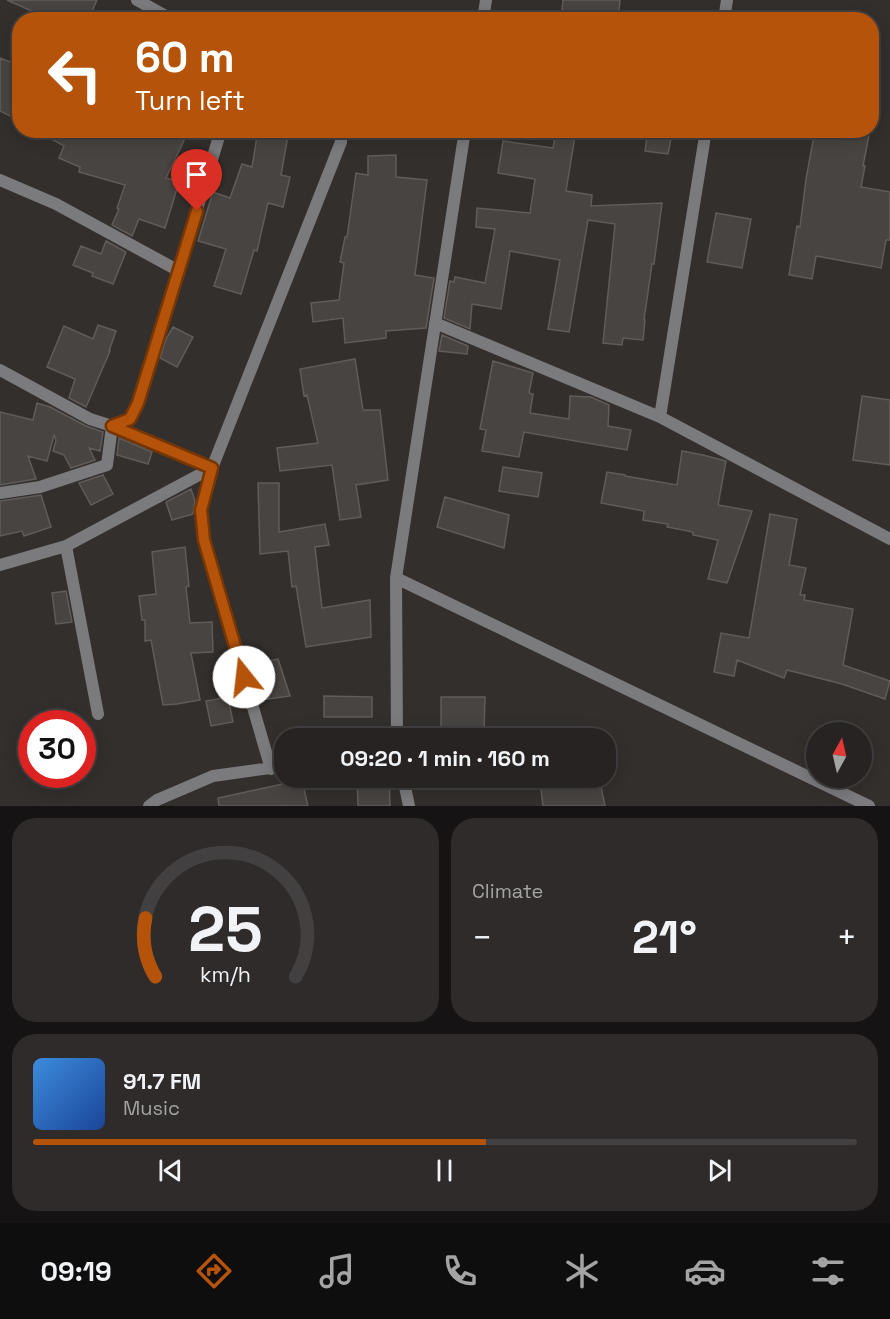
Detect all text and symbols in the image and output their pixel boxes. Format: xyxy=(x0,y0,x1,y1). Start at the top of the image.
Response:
text: 60 m xyxy=(135,31,235,84)
icon: left xyxy=(36,36,114,114)
text: Turn left xyxy=(135,83,245,118)
pin xyxy=(171,149,222,211)
icon: arrive xyxy=(180,158,213,191)
position arrow xyxy=(212,645,276,709)
speed limit sign: 30 xyxy=(18,710,96,788)
north arrow xyxy=(806,722,872,788)
map controls xyxy=(806,722,872,788)
text: 09:20 · 1 min · 160 m xyxy=(340,744,550,772)
text: Climate xyxy=(472,878,543,904)
text: 25 xyxy=(188,890,263,969)
text: 21° xyxy=(632,909,697,966)
text: − xyxy=(472,917,492,959)
text: + xyxy=(837,917,857,959)
text: km/h xyxy=(200,961,251,988)
text: 91.7 FM xyxy=(123,1067,201,1095)
text: Music xyxy=(123,1095,180,1121)
icon: previous xyxy=(154,1154,187,1187)
icon: pause xyxy=(428,1154,461,1187)
icon: next xyxy=(703,1154,736,1187)
icon: directions xyxy=(193,1250,235,1292)
icon: music xyxy=(316,1250,358,1292)
icon: phone xyxy=(439,1250,481,1292)
icon: climate xyxy=(561,1250,603,1292)
icon: car xyxy=(684,1250,726,1292)
icon: filters xyxy=(807,1250,849,1292)
text: 09:19 xyxy=(40,1254,112,1289)

